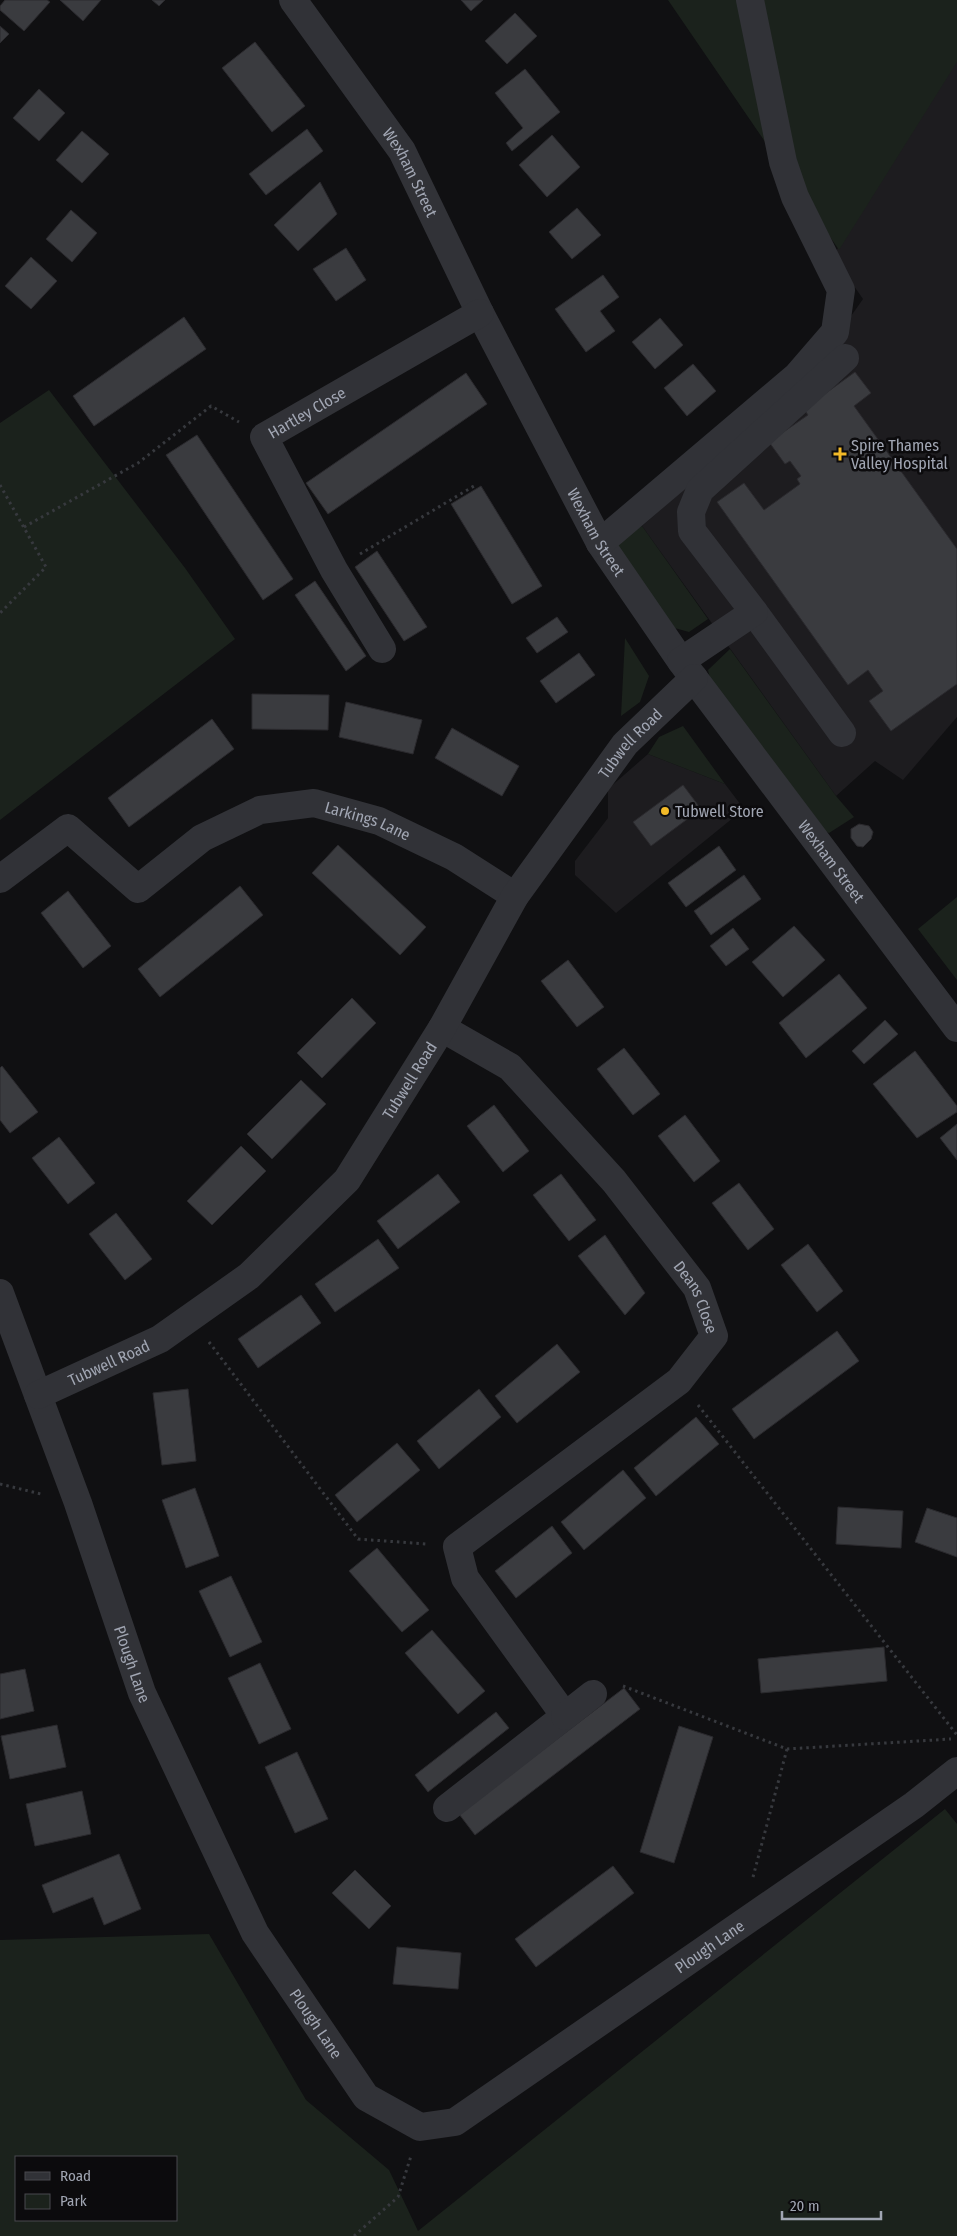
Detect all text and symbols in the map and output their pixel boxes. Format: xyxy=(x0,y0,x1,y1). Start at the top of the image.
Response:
street label: Wexham Street xyxy=(379,124,442,221)
street label: Hartley Close xyxy=(265,383,349,442)
place label: Spire Thames Valley Hospital xyxy=(851,436,948,473)
marker: Spire Thames Valley Hospital xyxy=(833,447,847,461)
street label: Wexham Street xyxy=(564,485,630,580)
street label: Tubwell Road xyxy=(594,704,666,782)
street label: Larkings Lane xyxy=(323,797,414,844)
place label: Tubwell Store xyxy=(675,802,764,821)
marker: Tubwell Store xyxy=(659,805,671,817)
street label: Wexham Street xyxy=(794,816,869,907)
street label: Tubwell Road xyxy=(378,1038,441,1122)
street label: Deans Close xyxy=(670,1257,722,1336)
street label: Tubwell Road xyxy=(65,1336,153,1389)
street label: Plough Lane xyxy=(110,1623,155,1706)
street label: Plough Lane xyxy=(671,1916,748,1977)
street label: Plough Lane xyxy=(286,1985,347,2062)
legend xyxy=(15,2156,178,2221)
text: Road xyxy=(60,2167,91,2185)
scale bar xyxy=(782,2188,881,2220)
text: Park xyxy=(60,2192,87,2210)
text: 20 m xyxy=(790,2197,820,2215)

